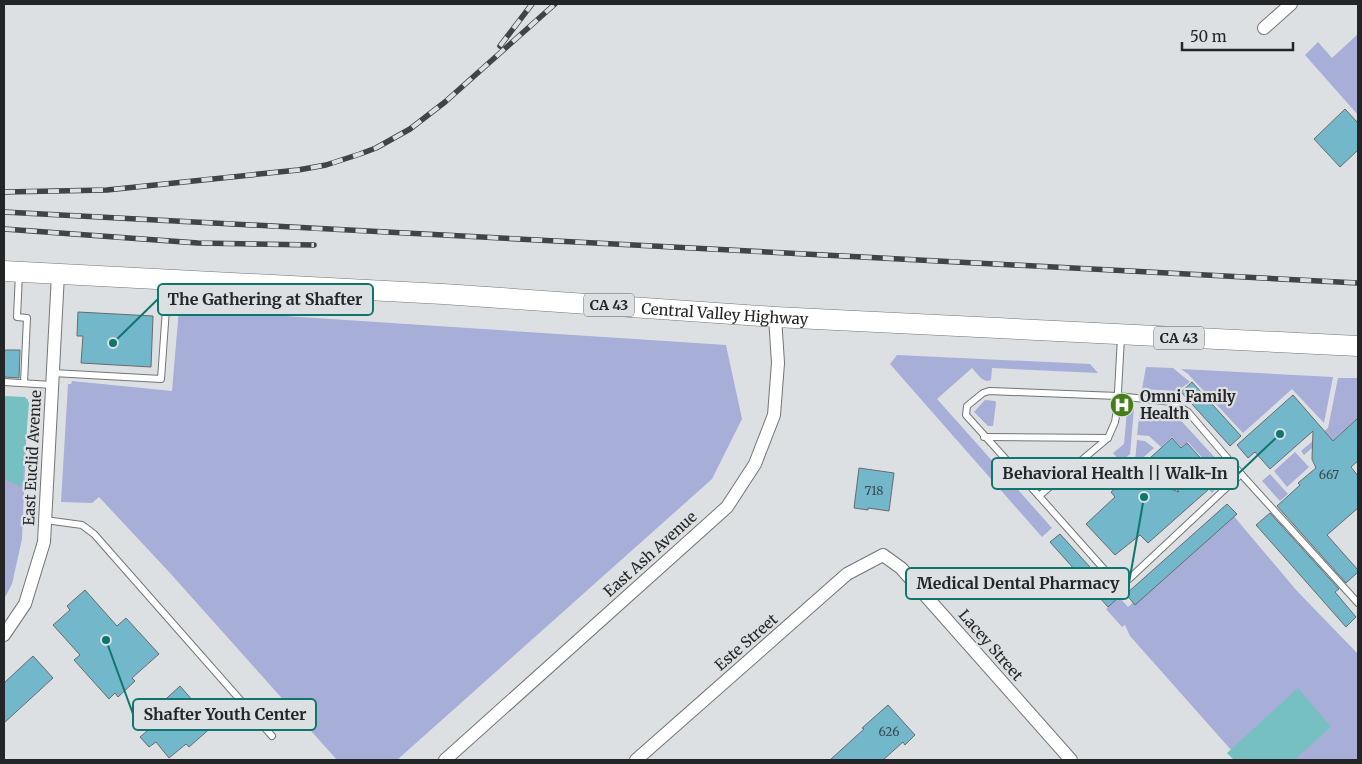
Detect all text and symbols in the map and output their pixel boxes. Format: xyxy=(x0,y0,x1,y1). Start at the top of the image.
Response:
scale bar xyxy=(1182,20,1293,52)
text: 50 m xyxy=(1190,27,1227,46)
callout: The Gathering at Shafter xyxy=(158,284,373,315)
text: The Gathering at Shafter xyxy=(168,289,363,309)
road number: CA 43 xyxy=(584,294,634,316)
street label: Central Valley Highway xyxy=(641,298,809,328)
road number: CA 43 xyxy=(1154,326,1204,349)
place label: Omni Family Health xyxy=(1140,387,1236,423)
street label: East Euclid Avenue xyxy=(19,390,45,526)
hospital icon: Omni Family Health xyxy=(1109,392,1135,418)
callout: Behavioral Health || Walk-In xyxy=(992,458,1238,489)
text: Behavioral Health || Walk-In xyxy=(1002,463,1228,483)
house number: 667 xyxy=(1319,467,1339,482)
house number: 718 xyxy=(865,483,883,498)
street label: East Ash Avenue xyxy=(600,507,701,601)
callout: Medical Dental Pharmacy xyxy=(906,568,1129,599)
text: Medical Dental Pharmacy xyxy=(917,573,1120,593)
street label: Lacey Street xyxy=(955,605,1027,685)
street label: Este Street xyxy=(711,609,781,674)
callout: Shafter Youth Center xyxy=(133,699,316,730)
text: Shafter Youth Center xyxy=(144,704,307,724)
house number: 626 xyxy=(879,724,899,739)

